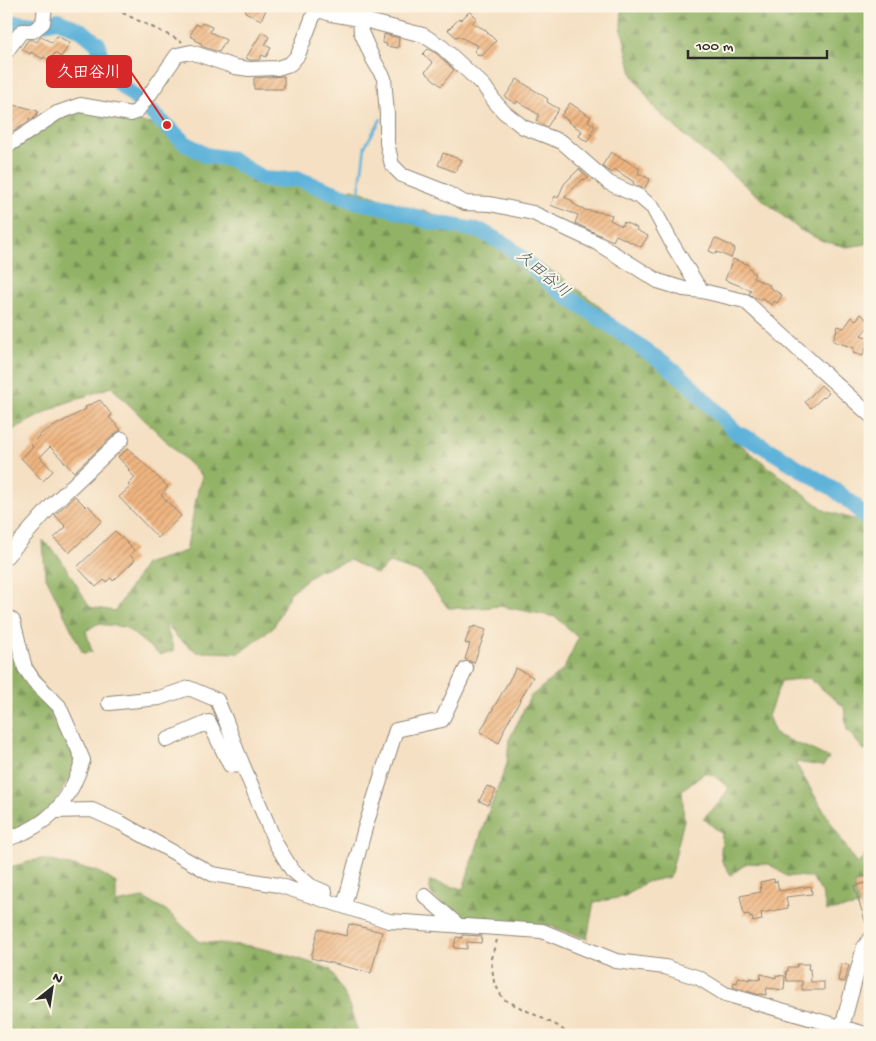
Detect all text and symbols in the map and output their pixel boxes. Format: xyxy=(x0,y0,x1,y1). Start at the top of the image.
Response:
scale bar xyxy=(688,28,827,60)
text: 100 m xyxy=(695,38,734,56)
callout: 久田谷川 xyxy=(47,56,131,87)
text: 久田谷川 xyxy=(57,63,121,84)
water label: 久田谷川 xyxy=(511,246,573,303)
north arrow xyxy=(28,964,78,1014)
text: N xyxy=(49,969,65,989)

